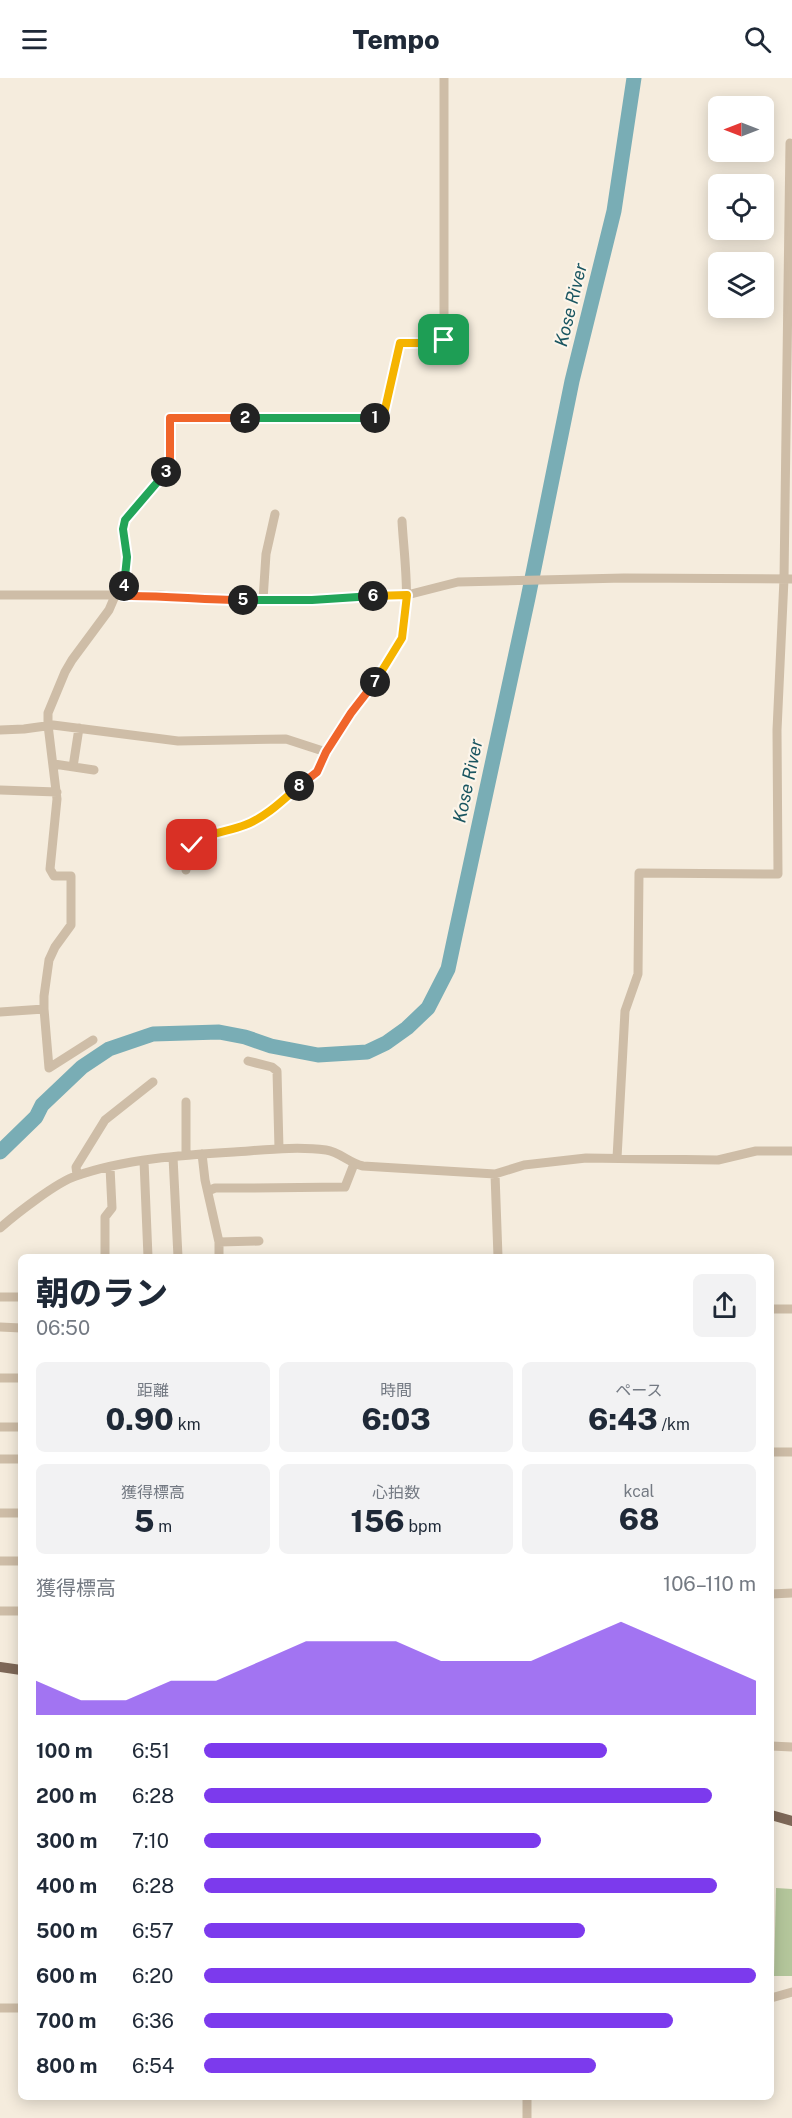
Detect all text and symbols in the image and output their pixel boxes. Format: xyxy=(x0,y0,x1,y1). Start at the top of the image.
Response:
icon: menu xyxy=(18,23,51,56)
text: Tempo xyxy=(352,23,440,55)
icon: search xyxy=(741,23,774,56)
north arrow xyxy=(708,96,774,162)
map controls xyxy=(708,96,774,318)
button: locate xyxy=(708,174,774,240)
button: layers xyxy=(708,252,774,318)
water label: Kose River xyxy=(550,261,591,349)
pin xyxy=(418,314,469,365)
icon: arrive xyxy=(427,323,460,356)
pin: 2 xyxy=(230,403,260,433)
pin: 1 xyxy=(360,403,390,433)
text: 2 xyxy=(240,408,250,427)
text: 1 xyxy=(372,408,378,427)
pin: 3 xyxy=(151,457,181,487)
text: 3 xyxy=(161,462,171,481)
pin: 4 xyxy=(109,571,139,601)
text: 4 xyxy=(119,576,129,595)
pin: 6 xyxy=(358,581,388,611)
pin: 5 xyxy=(228,585,258,615)
text: 6 xyxy=(368,586,378,605)
text: 5 xyxy=(238,590,248,609)
pin: 7 xyxy=(360,667,390,697)
text: 7 xyxy=(370,672,380,691)
water label: Kose River xyxy=(448,737,487,825)
pin: 8 xyxy=(284,771,314,801)
text: 8 xyxy=(294,776,304,795)
pin xyxy=(166,819,217,870)
icon: check xyxy=(175,828,208,861)
text: 朝のラン xyxy=(36,1274,168,1312)
button: share xyxy=(693,1274,756,1337)
text: 06:50 xyxy=(36,1316,90,1340)
text: 距離 xyxy=(137,1381,169,1400)
text: 時間 xyxy=(380,1381,412,1400)
text: ペース xyxy=(615,1381,663,1400)
text: 0.90 xyxy=(105,1401,174,1437)
text: 6:03 xyxy=(361,1401,431,1437)
text: 6:43 xyxy=(588,1401,658,1437)
text: km xyxy=(174,1415,201,1434)
text: /km xyxy=(658,1415,690,1434)
text: kcal xyxy=(624,1482,654,1501)
text: 獲得標高 xyxy=(121,1483,185,1502)
text: 心拍数 xyxy=(372,1483,420,1502)
text: 68 xyxy=(619,1501,659,1537)
text: 5 xyxy=(134,1503,154,1539)
text: 156 xyxy=(351,1503,405,1539)
text: m xyxy=(154,1517,172,1536)
text: bpm xyxy=(405,1517,442,1536)
text: 106–110 m xyxy=(663,1572,756,1596)
text: 獲得標高 xyxy=(36,1576,116,1600)
text: 100 m xyxy=(36,1739,93,1763)
text: 6:51 xyxy=(132,1739,170,1763)
text: 200 m xyxy=(36,1784,97,1808)
text: 6:28 xyxy=(132,1784,174,1808)
text: 300 m xyxy=(36,1829,97,1853)
text: 7:10 xyxy=(132,1829,169,1853)
text: 400 m xyxy=(36,1874,97,1898)
text: 6:28 xyxy=(132,1874,174,1898)
text: 500 m xyxy=(36,1919,98,1943)
text: 6:57 xyxy=(132,1919,174,1943)
text: 600 m xyxy=(36,1964,97,1988)
text: 6:20 xyxy=(132,1964,174,1988)
text: 700 m xyxy=(36,2009,96,2033)
text: 6:36 xyxy=(132,2009,174,2033)
text: 800 m xyxy=(36,2054,98,2078)
text: 6:54 xyxy=(132,2054,174,2078)

